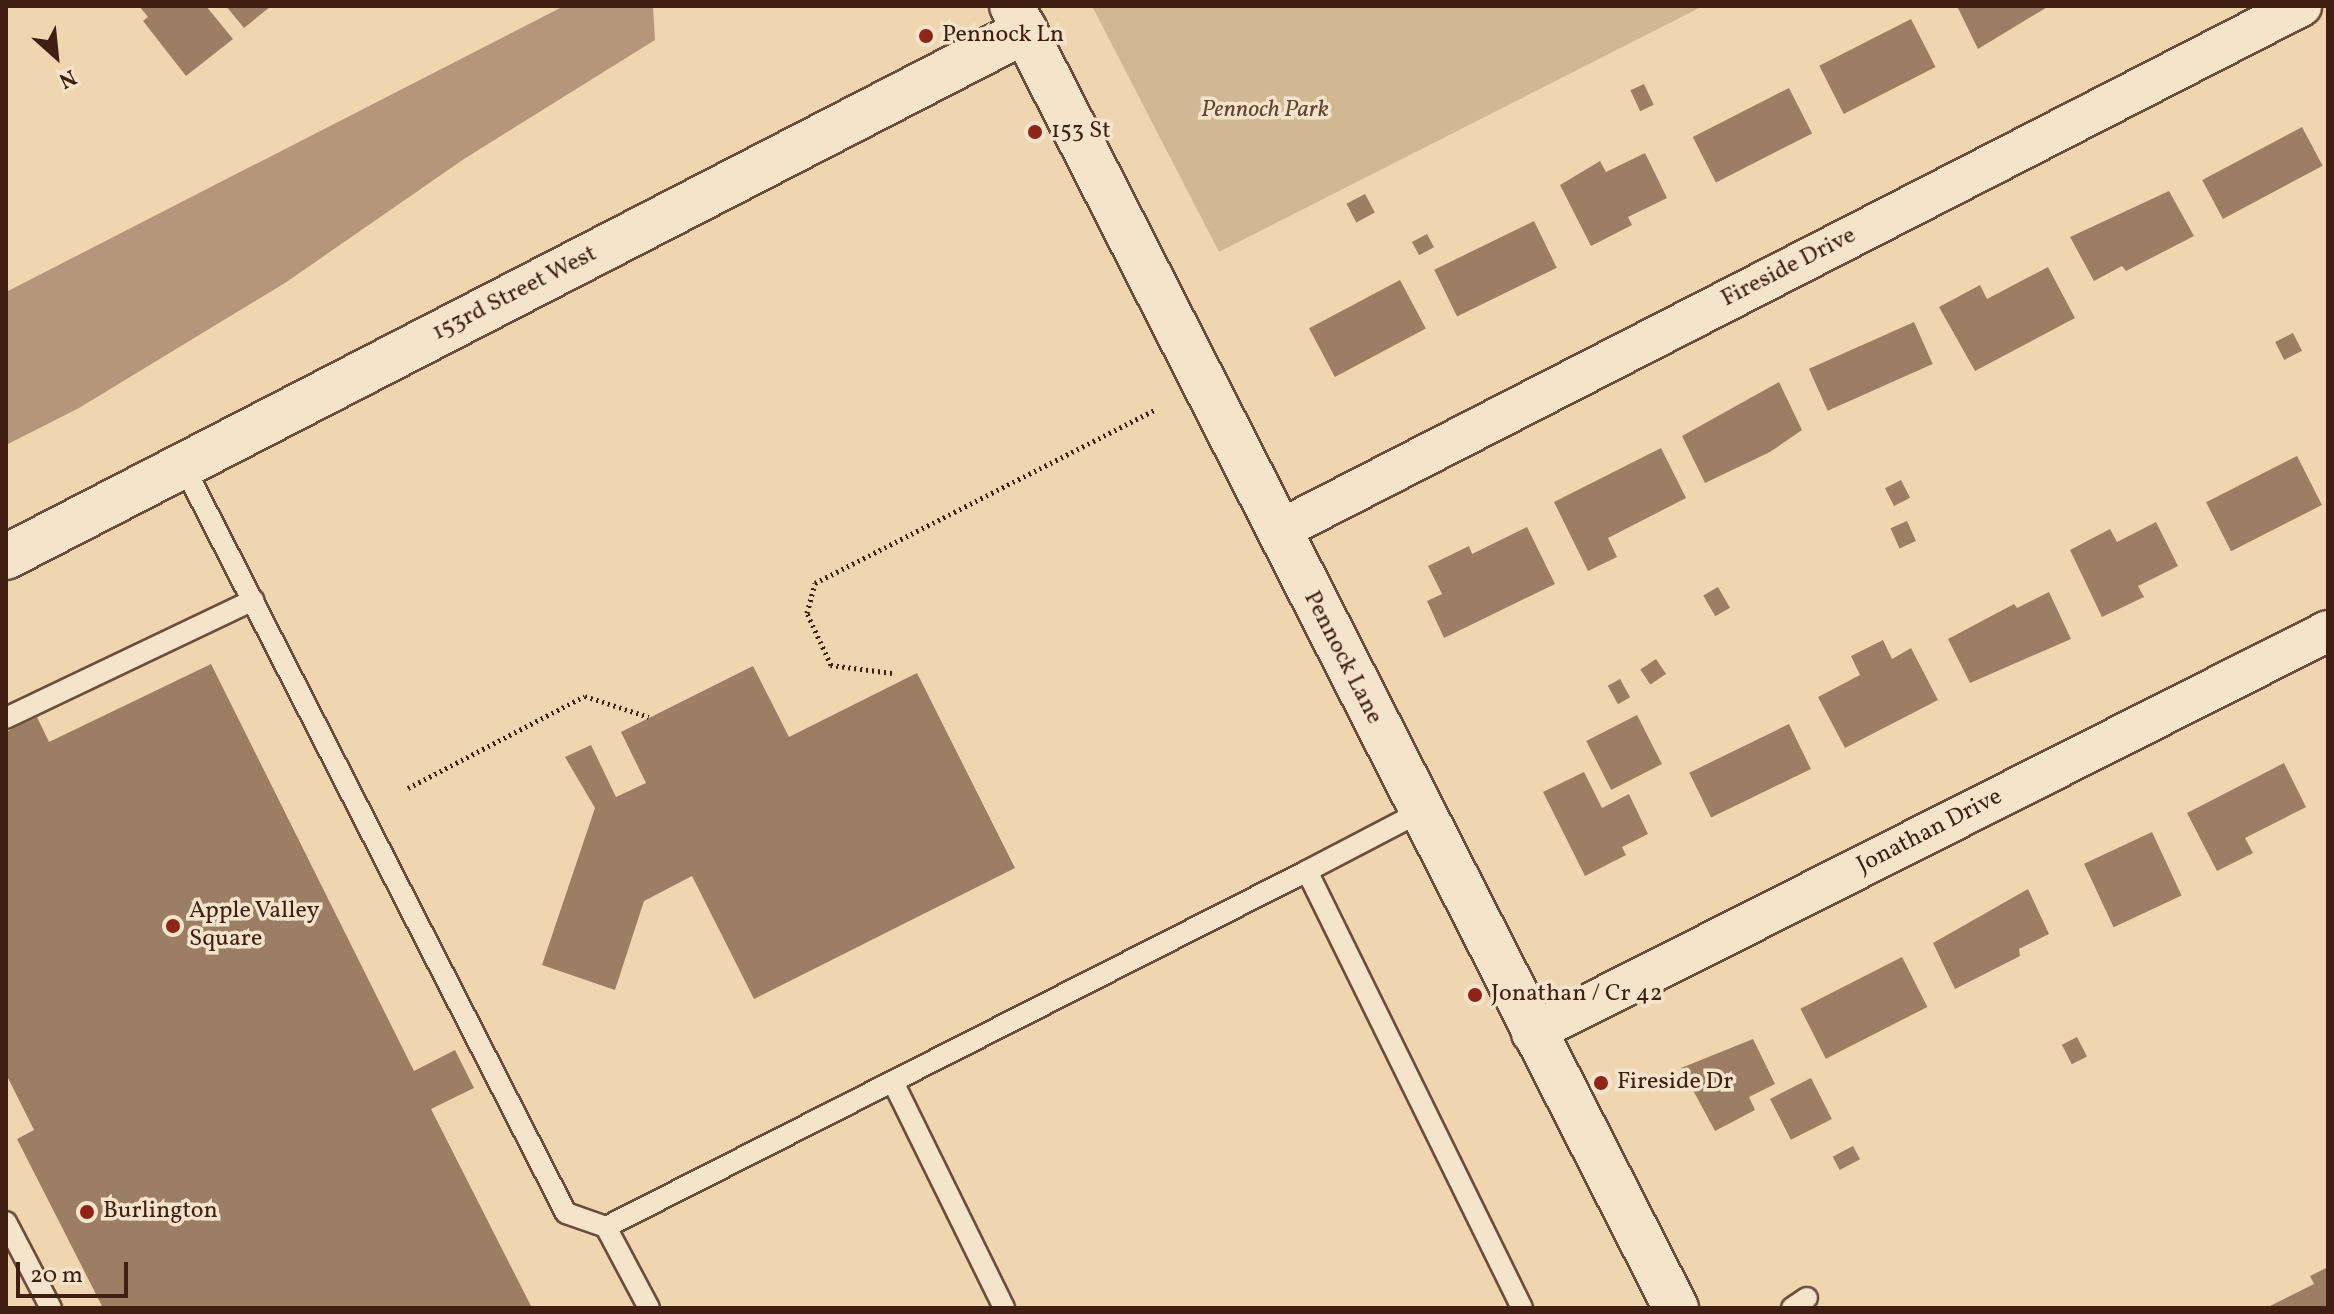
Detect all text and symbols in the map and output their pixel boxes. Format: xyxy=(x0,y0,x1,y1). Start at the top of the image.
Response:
north arrow xyxy=(16,16,96,96)
place label: Pennock Ln xyxy=(942,22,1064,50)
marker: Pennock Ln xyxy=(917,27,935,45)
text: N xyxy=(53,60,81,95)
park label: Pennoch Park xyxy=(1201,97,1329,125)
place label: 153 St xyxy=(1051,118,1111,146)
marker: 153 St xyxy=(1026,123,1044,141)
street label: Fireside Drive xyxy=(1717,222,1861,314)
street label: 153rd Street West xyxy=(428,240,602,348)
street label: Pennock Lane xyxy=(1296,587,1388,729)
street label: Jonathan Drive xyxy=(1853,783,2007,881)
place label: Apple Valley Square xyxy=(189,898,320,954)
marker: Apple Valley Square xyxy=(164,917,182,935)
place label: Jonathan / Cr 42 xyxy=(1491,981,1663,1009)
marker: Jonathan / Cr 42 xyxy=(1466,986,1484,1004)
place label: Fireside Dr xyxy=(1617,1069,1733,1097)
marker: Fireside Dr xyxy=(1592,1074,1610,1092)
place label: Burlington xyxy=(103,1198,218,1226)
marker: Burlington xyxy=(78,1203,96,1221)
scale bar xyxy=(20,1246,132,1296)
text: 20 m xyxy=(30,1259,83,1293)

